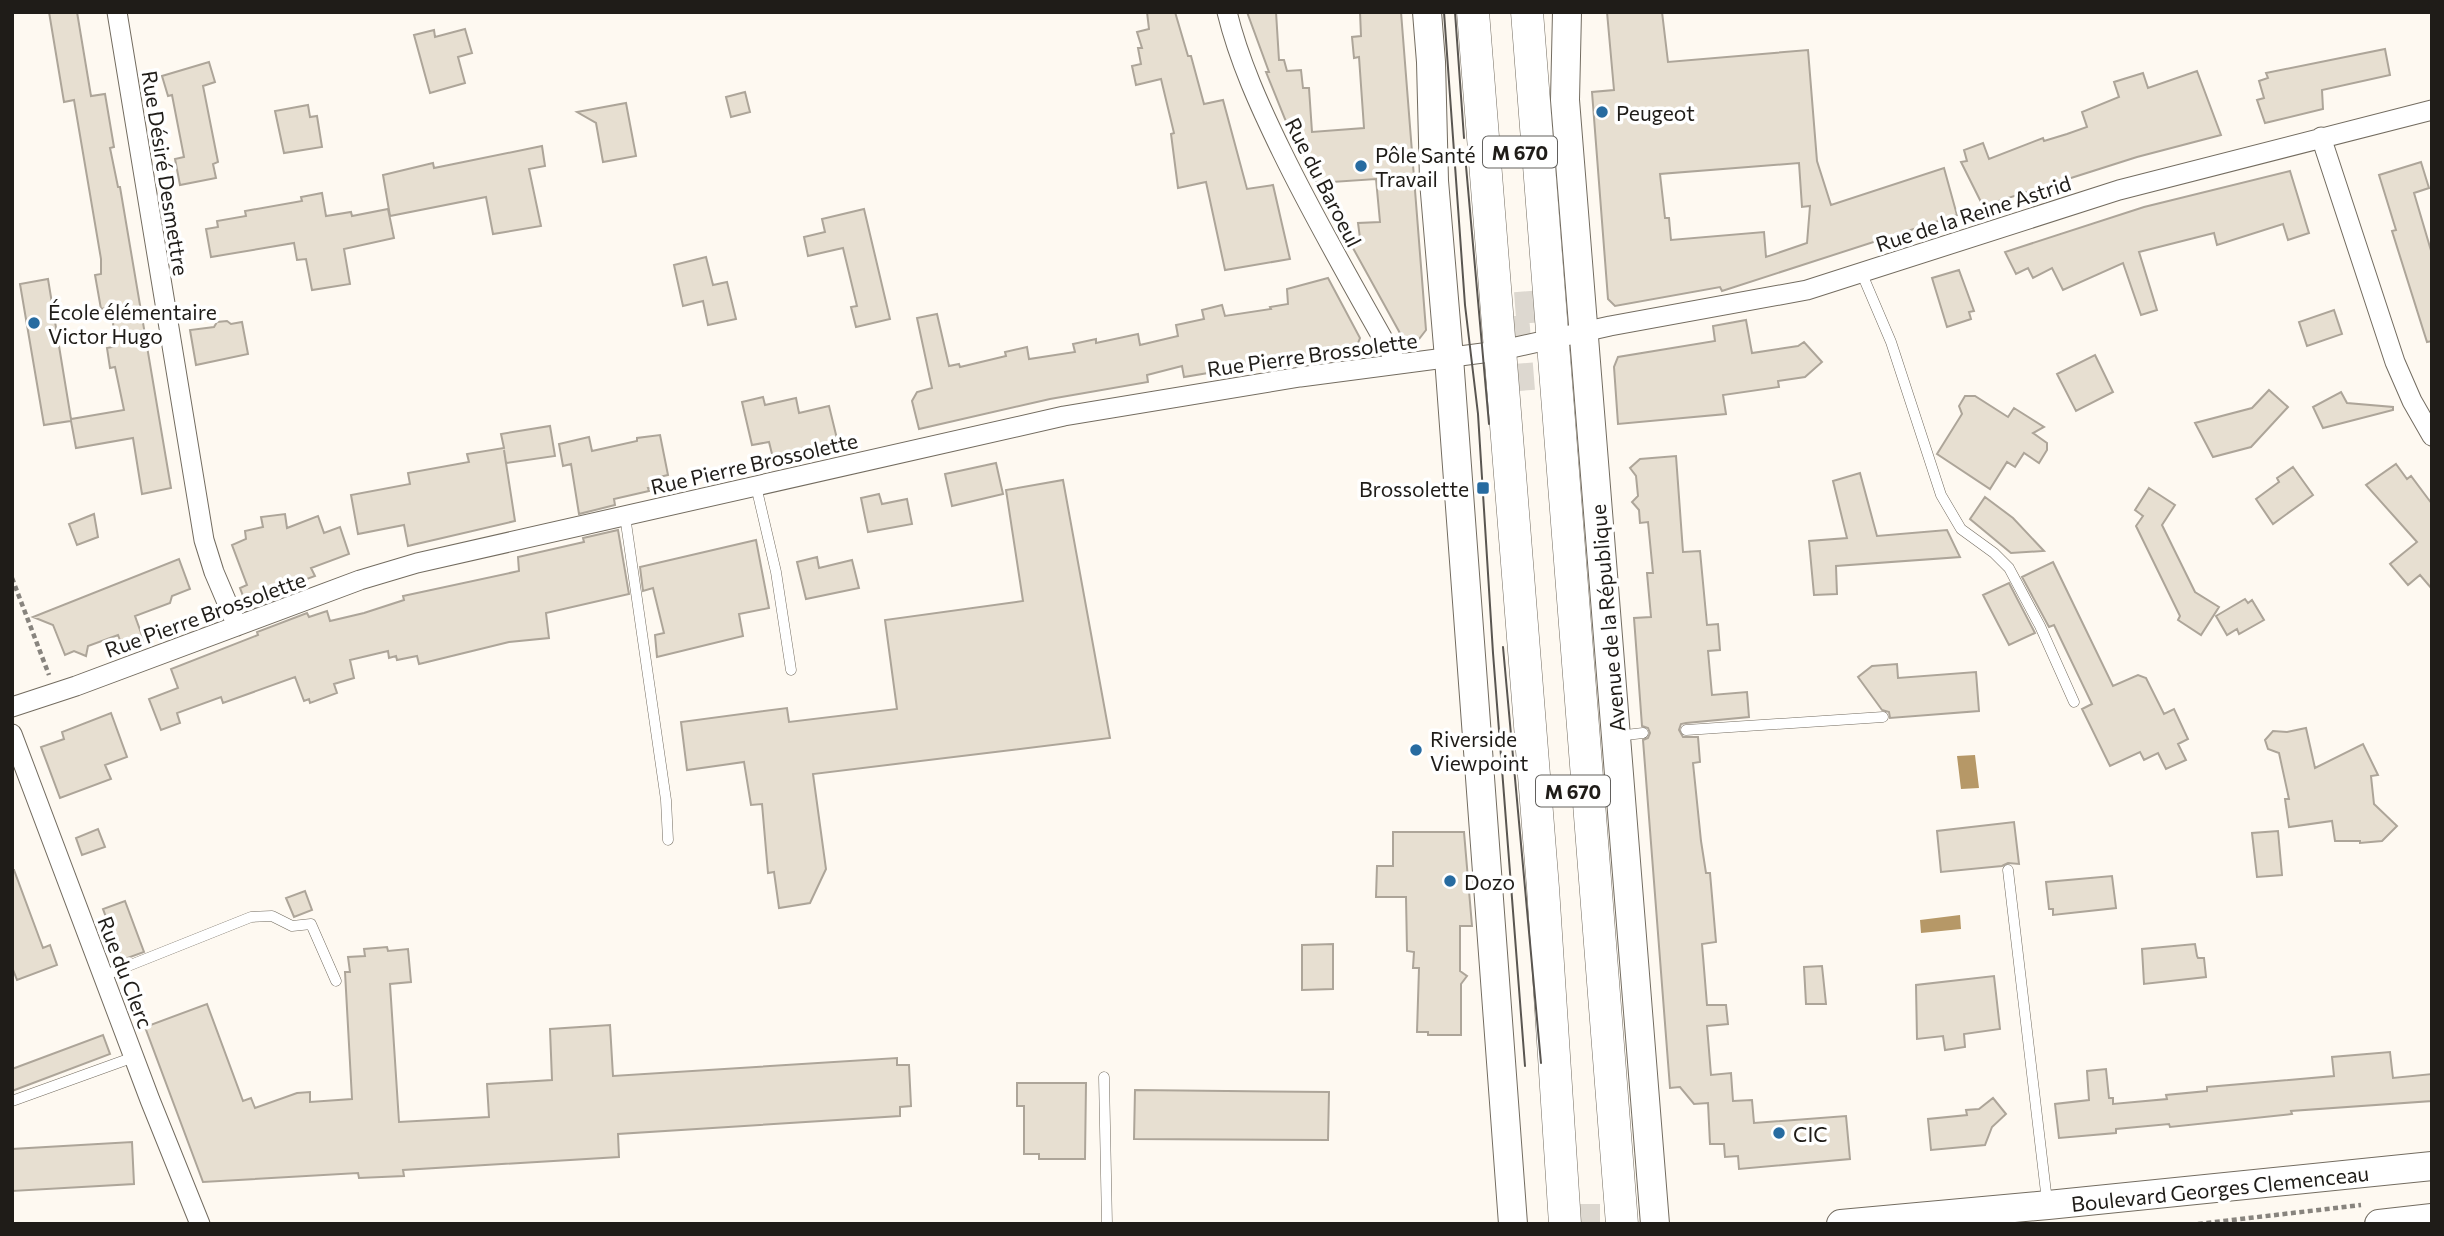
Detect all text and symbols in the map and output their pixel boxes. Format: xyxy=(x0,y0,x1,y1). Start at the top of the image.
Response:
street label: Rue Désiré Desmettre xyxy=(137,69,195,277)
place label: Peugeot xyxy=(1616,100,1695,125)
marker: Peugeot xyxy=(1594,104,1610,120)
street label: Rue du Baroeul xyxy=(1281,113,1367,251)
road number: M 670 xyxy=(1483,136,1557,168)
place label: Pôle Santé Travail xyxy=(1375,142,1476,191)
marker: Pôle Santé Travail xyxy=(1353,158,1369,174)
street label: Rue de la Reine Astrid xyxy=(1872,170,2074,256)
place label: École élémentaire Victor Hugo xyxy=(48,299,217,348)
marker: École élémentaire Victor Hugo xyxy=(26,315,42,331)
street label: Rue Pierre Brossolette xyxy=(1205,327,1419,381)
street label: Rue Pierre Brossolette xyxy=(648,427,860,499)
place label: Brossolette xyxy=(1359,476,1469,501)
marker: Brossolette xyxy=(1475,480,1491,496)
street label: Avenue de la République xyxy=(1585,503,1629,733)
street label: Rue Pierre Brossolette xyxy=(101,566,309,662)
place label: Riverside Viewpoint xyxy=(1430,726,1528,775)
marker: Riverside Viewpoint xyxy=(1408,742,1424,758)
road number: M 670 xyxy=(1536,776,1610,806)
place label: Dozo xyxy=(1464,869,1515,894)
marker: Dozo xyxy=(1442,873,1458,889)
street label: Rue du Clerc xyxy=(93,912,159,1032)
place label: CIC xyxy=(1793,1121,1828,1146)
marker: CIC xyxy=(1771,1125,1787,1141)
street label: Boulevard Georges Clemenceau xyxy=(2070,1160,2370,1216)

